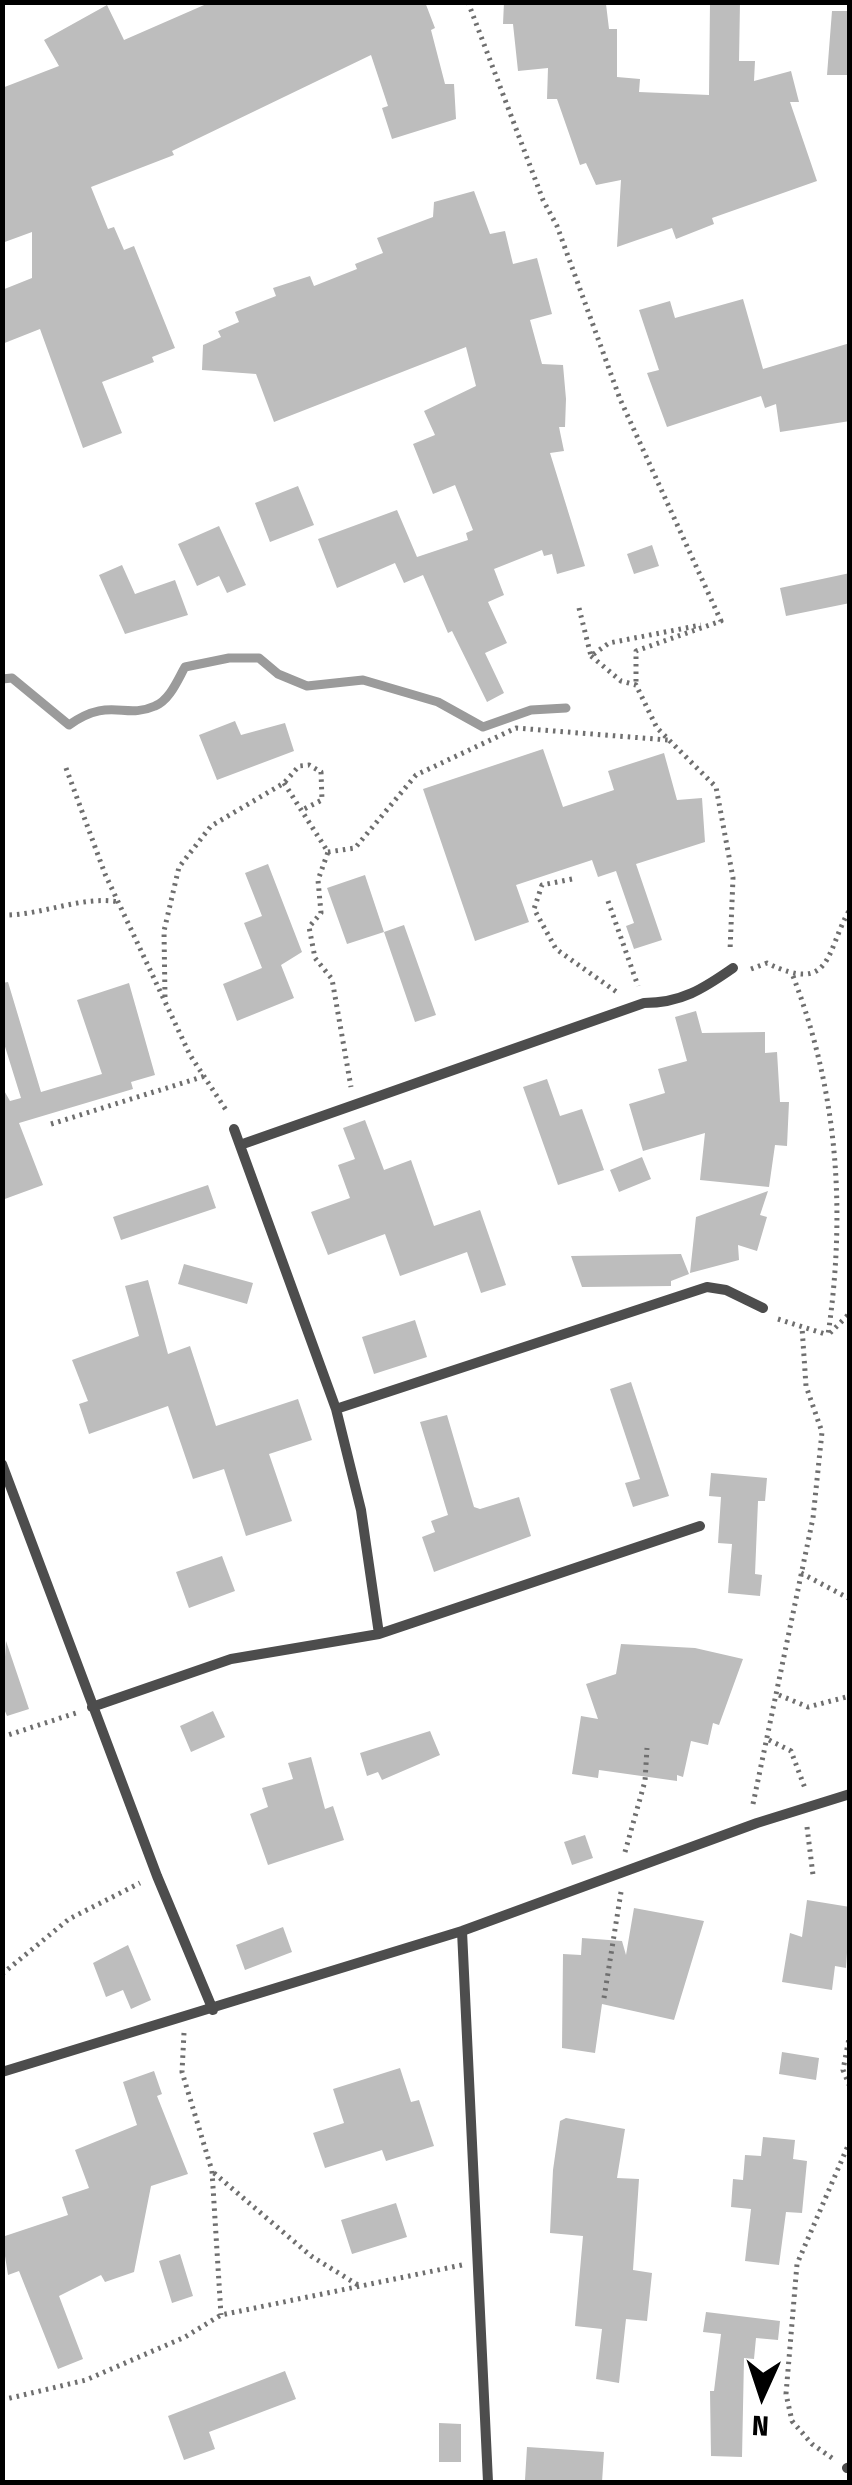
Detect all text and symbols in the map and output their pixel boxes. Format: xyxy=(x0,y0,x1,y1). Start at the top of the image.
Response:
north arrow xyxy=(712,2345,812,2445)
text: N xyxy=(751,2409,770,2442)

